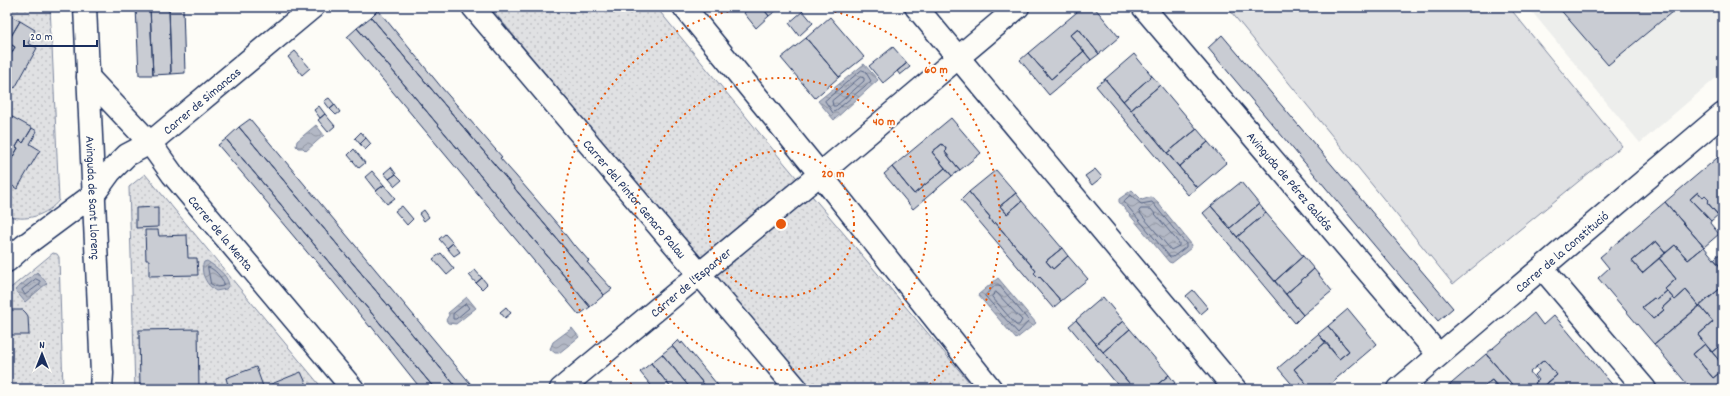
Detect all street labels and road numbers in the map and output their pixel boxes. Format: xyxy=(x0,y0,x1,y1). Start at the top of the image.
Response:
street label: Carrer de Simancas xyxy=(160,64,246,140)
street label: Avinguda de Pérez Galdós xyxy=(1241,128,1337,236)
street label: Avinguda de Sant Llorenç xyxy=(79,136,104,260)
street label: Carrer del Pintor Genaro Palau xyxy=(577,136,690,264)
street label: Carrer de la Menta xyxy=(182,192,257,276)
street label: Carrer de la Constitució xyxy=(1512,208,1614,298)
street label: Carrer de l'Esparver xyxy=(647,244,737,323)

